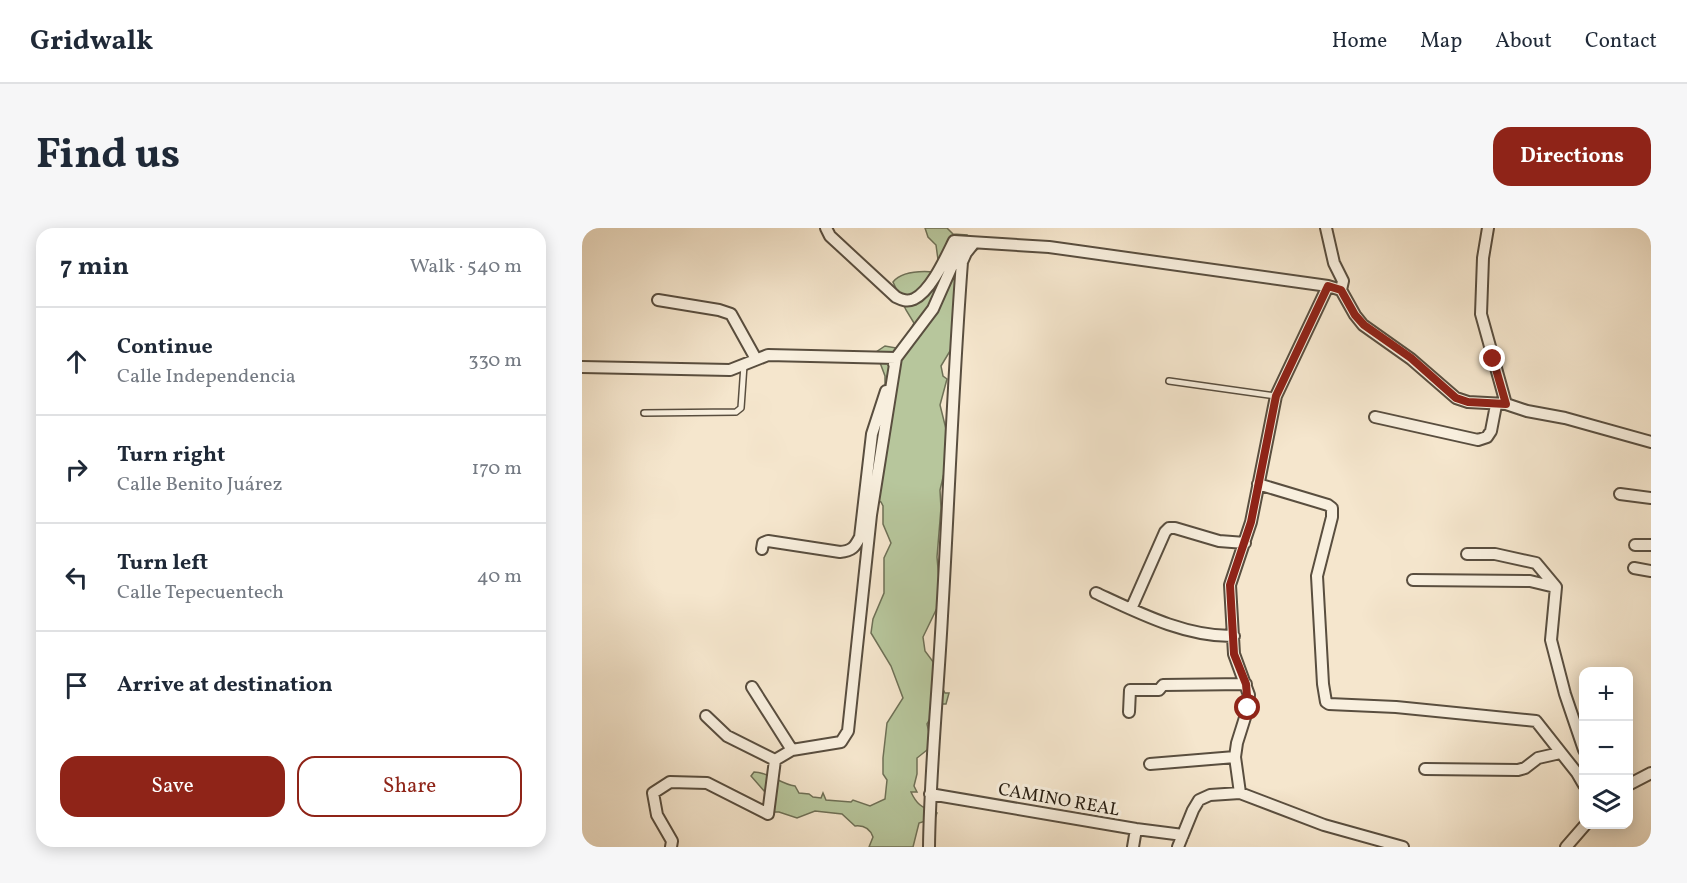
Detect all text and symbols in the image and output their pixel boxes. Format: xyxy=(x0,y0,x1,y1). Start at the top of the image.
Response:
text: Gridwalk xyxy=(30,22,153,61)
text: Home xyxy=(1332,27,1387,56)
text: Map xyxy=(1420,27,1462,56)
text: About xyxy=(1495,27,1552,56)
text: Contact xyxy=(1585,27,1657,56)
text: Find us xyxy=(36,127,180,186)
button: Directions xyxy=(1493,127,1651,186)
text: 7 min xyxy=(60,249,129,285)
text: Walk · 540 m xyxy=(410,253,522,281)
text: Continue xyxy=(117,332,213,363)
icon: ahead xyxy=(60,345,93,378)
route end xyxy=(1479,345,1505,371)
text: 330 m xyxy=(468,347,522,375)
text: Calle Independencia xyxy=(117,363,296,391)
text: Turn right xyxy=(117,440,225,471)
icon: right xyxy=(60,453,93,486)
text: 170 m xyxy=(472,455,522,483)
text: Calle Benito Juárez xyxy=(117,471,283,499)
text: Turn left xyxy=(117,548,208,579)
icon: left xyxy=(60,561,93,594)
text: 40 m xyxy=(477,563,522,591)
text: Calle Tepecuentech xyxy=(117,579,284,607)
map controls xyxy=(1579,667,1633,829)
button: + xyxy=(1579,667,1633,721)
icon: arrive xyxy=(60,669,93,702)
text: Arrive at destination xyxy=(117,670,333,701)
route start xyxy=(1234,694,1260,720)
button: − xyxy=(1579,721,1633,775)
button: Save xyxy=(60,756,285,817)
button: Share xyxy=(297,756,522,817)
button: layers xyxy=(1579,775,1633,829)
street label: CAMINO REAL xyxy=(996,777,1121,823)

